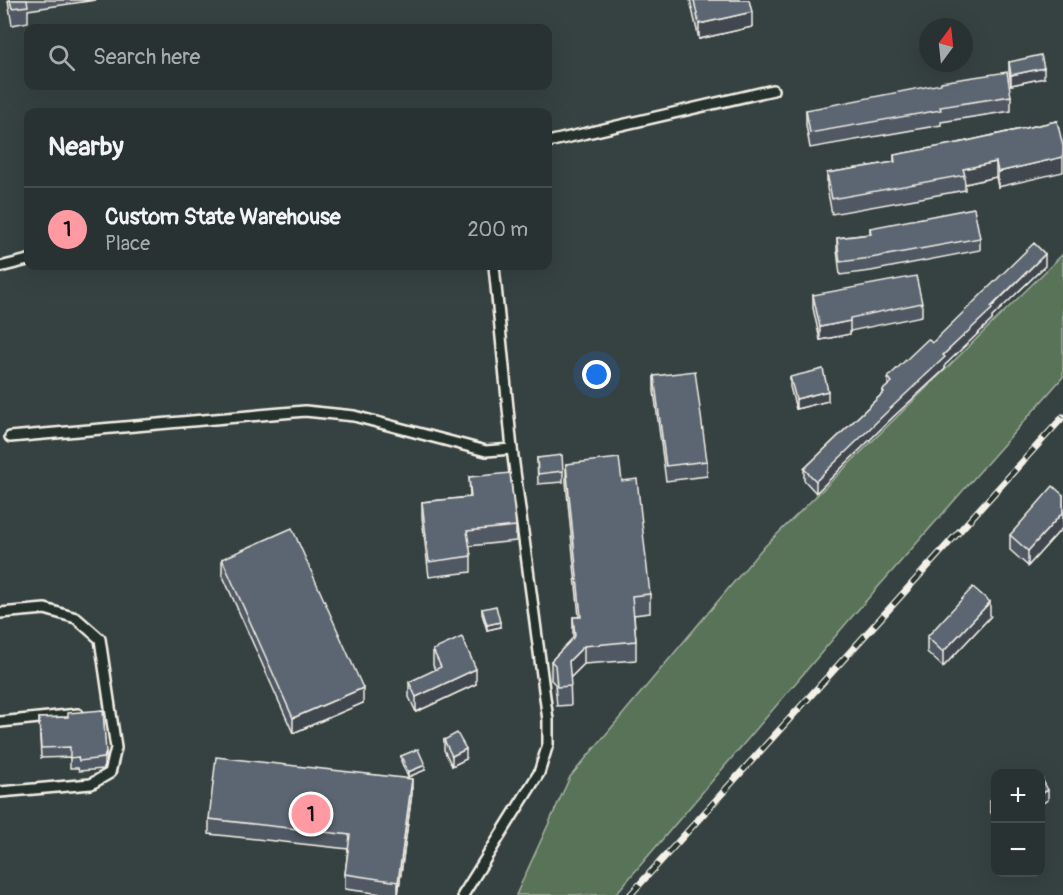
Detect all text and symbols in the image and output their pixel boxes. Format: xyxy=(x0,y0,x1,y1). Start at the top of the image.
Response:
north arrow xyxy=(919,18,973,72)
search box xyxy=(24,24,552,90)
icon: search xyxy=(45,41,78,74)
text: Search here xyxy=(93,43,200,71)
text: Nearby xyxy=(48,131,124,163)
text: Custom State Warehouse xyxy=(105,203,341,231)
text: 1 xyxy=(64,217,71,242)
text: 200 m xyxy=(467,217,528,242)
text: Place xyxy=(105,231,150,256)
your location xyxy=(582,360,611,389)
map controls xyxy=(991,769,1045,877)
button: + xyxy=(991,769,1045,823)
pin: 1 xyxy=(292,792,330,836)
button: − xyxy=(991,823,1045,877)

